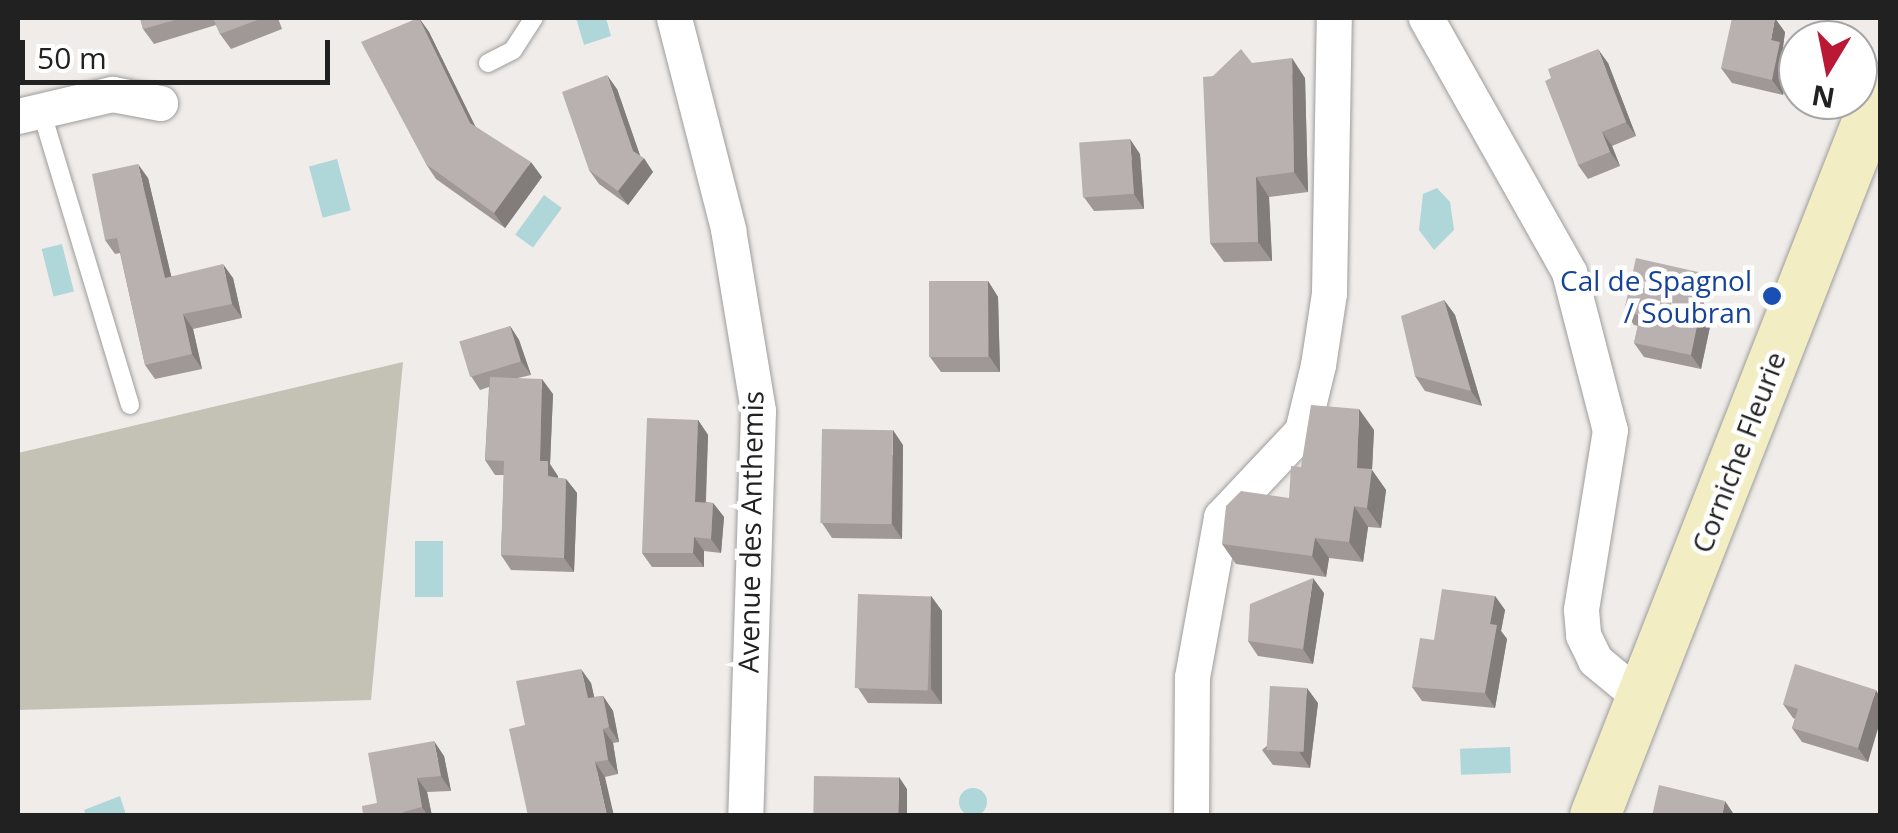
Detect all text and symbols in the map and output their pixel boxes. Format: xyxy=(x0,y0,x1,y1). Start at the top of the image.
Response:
scale bar xyxy=(25,20,335,82)
north arrow xyxy=(1778,20,1878,120)
text: 50 m xyxy=(37,37,107,78)
text: N xyxy=(1809,77,1838,118)
place label: Cal de Spagnol / Soubran xyxy=(1560,263,1752,329)
marker: Cal de Spagnol / Soubran xyxy=(1761,285,1783,307)
street label: Corniche Fleurie xyxy=(1684,347,1792,557)
street label: Avenue des Anthemis xyxy=(731,391,769,673)

